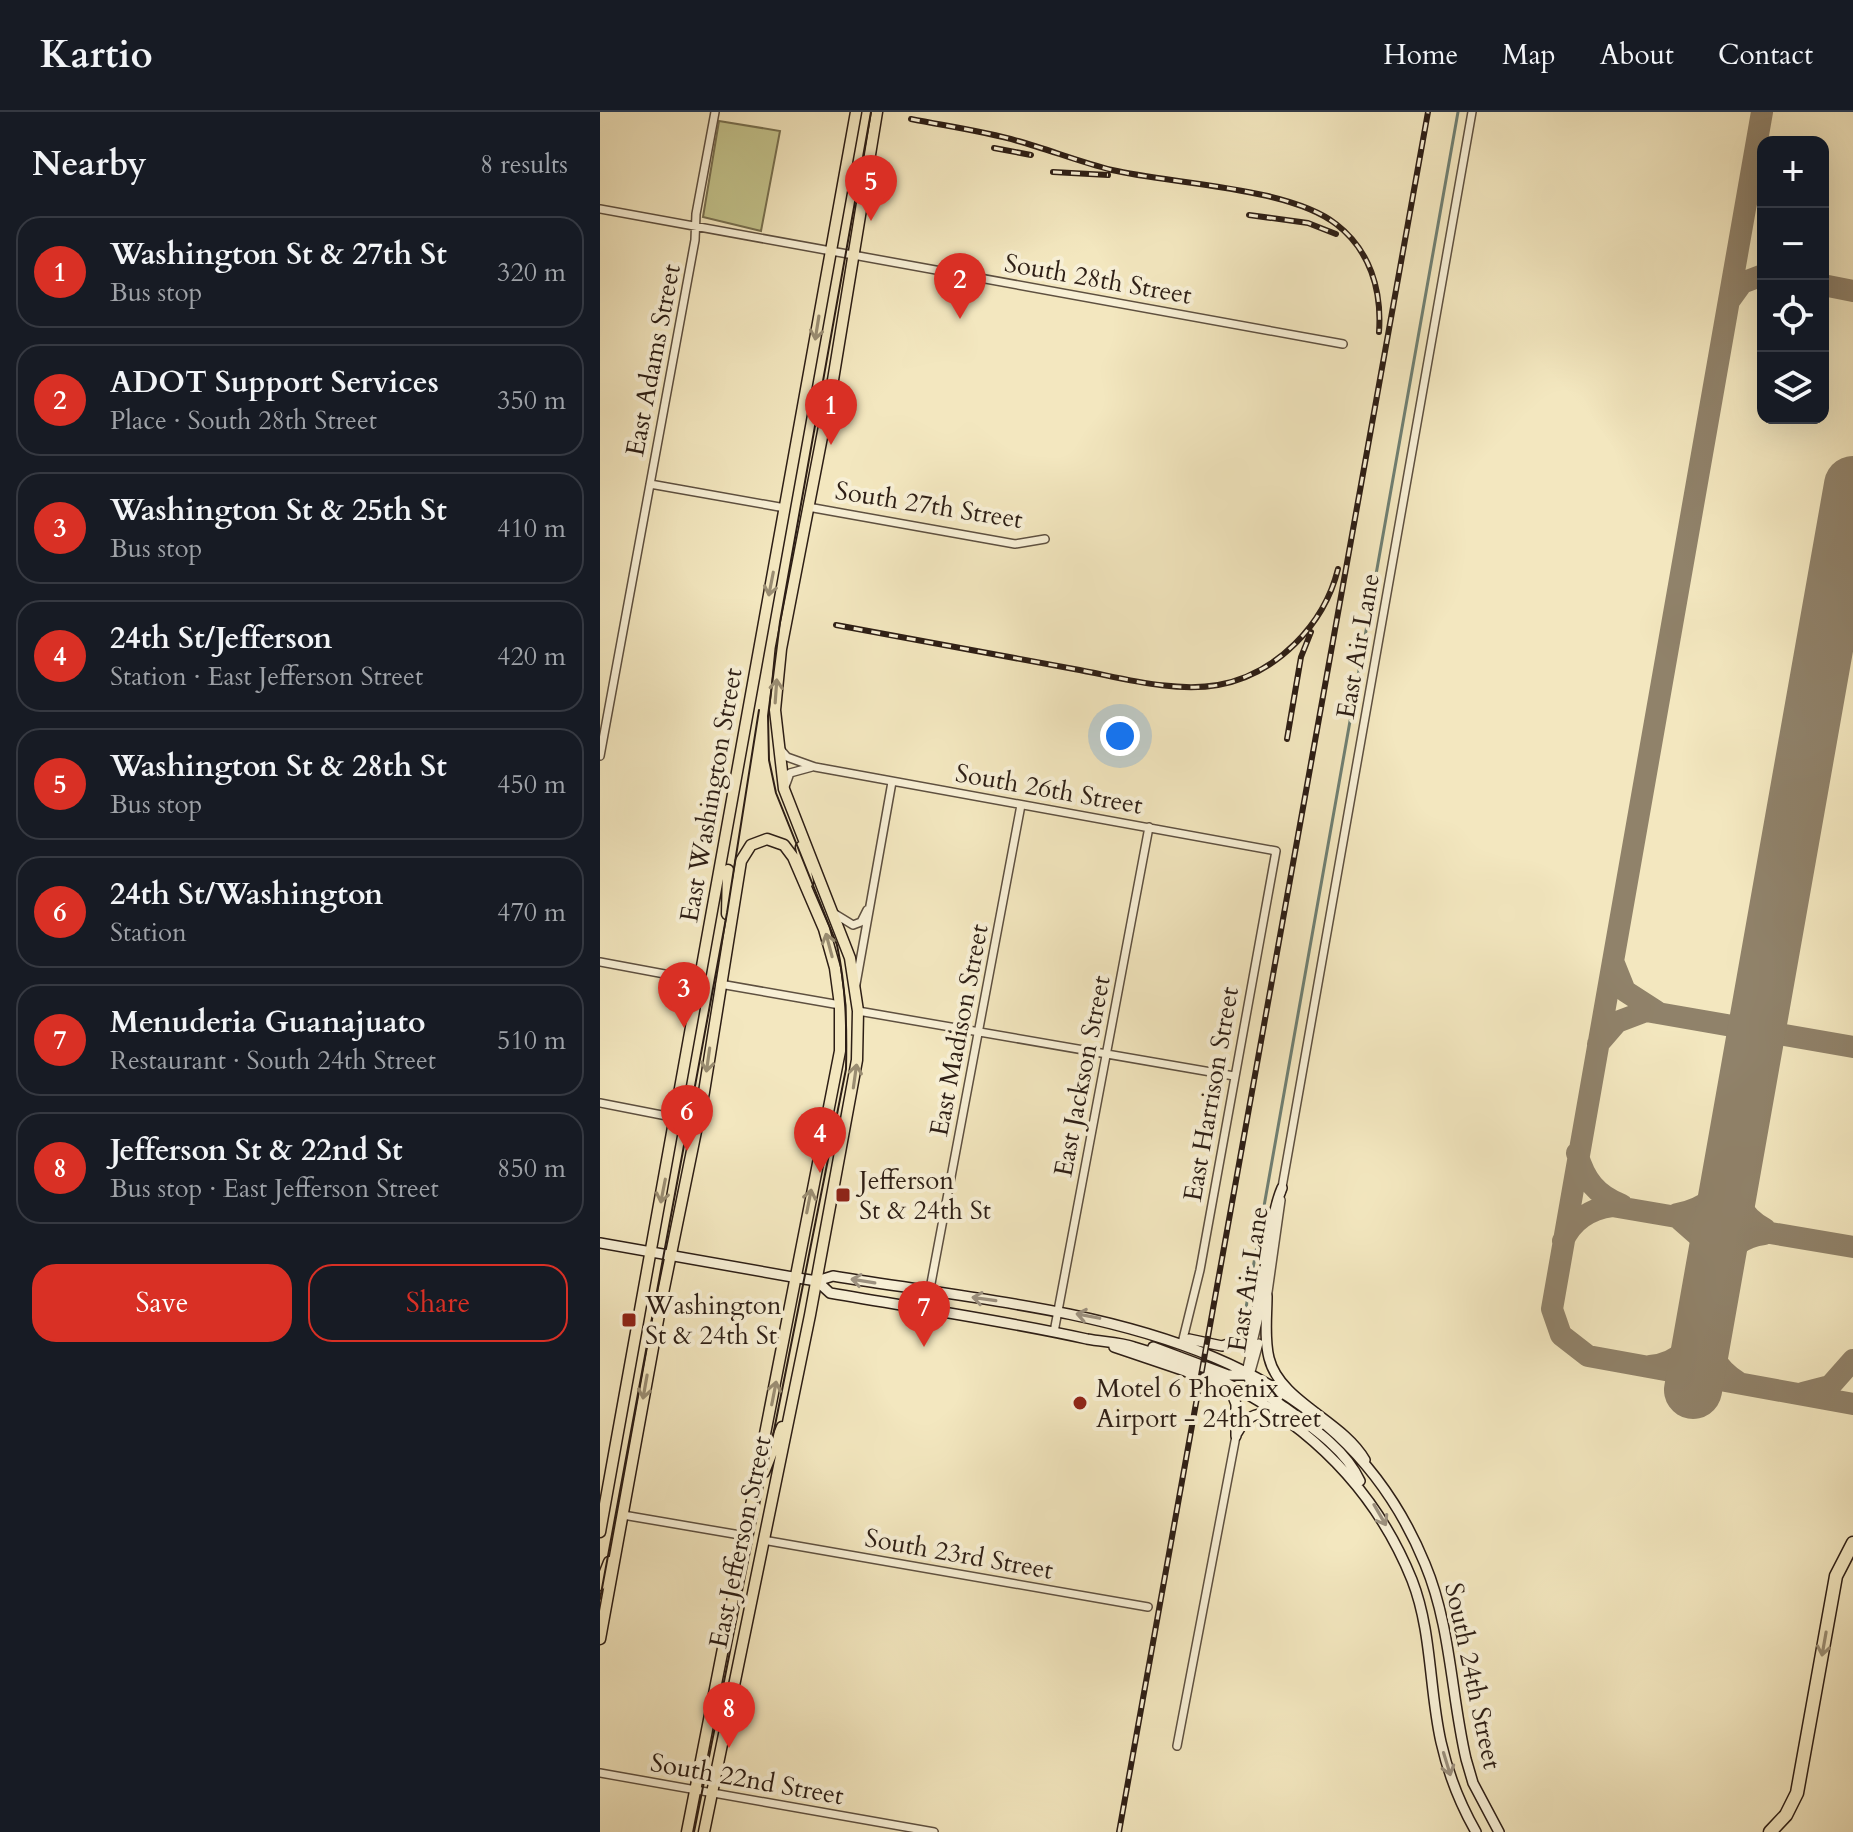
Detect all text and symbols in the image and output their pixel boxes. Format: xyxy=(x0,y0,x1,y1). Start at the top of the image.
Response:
text: Kartio xyxy=(40,29,153,81)
text: Home xyxy=(1383,36,1458,74)
text: Map xyxy=(1502,36,1556,74)
text: About xyxy=(1600,36,1674,74)
text: Contact xyxy=(1718,36,1813,74)
map controls xyxy=(1757,136,1829,424)
button: + xyxy=(1757,136,1829,208)
text: Nearby xyxy=(32,141,147,187)
text: 8 results xyxy=(480,147,568,182)
pin: 5 xyxy=(845,155,897,221)
button: − xyxy=(1757,208,1829,280)
text: Washington St & 27th St xyxy=(110,234,447,275)
street label: South 28th Street xyxy=(1002,245,1194,313)
pin: 2 xyxy=(934,253,986,319)
text: 1 xyxy=(53,255,67,290)
text: 320 m xyxy=(497,255,566,290)
street label: East Adams Street xyxy=(617,261,689,459)
text: Bus stop xyxy=(110,275,202,310)
button: locate xyxy=(1757,280,1829,352)
one-way arrow xyxy=(809,315,824,341)
button: layers xyxy=(1757,352,1829,424)
text: ADOT Support Services xyxy=(110,362,439,403)
pin: 1 xyxy=(805,379,857,445)
text: 2 xyxy=(53,383,67,418)
text: 350 m xyxy=(497,383,566,418)
text: Place · South 28th Street xyxy=(110,403,377,438)
street label: South 27th Street xyxy=(833,473,1025,537)
text: Washington St & 25th St xyxy=(110,490,447,531)
text: 3 xyxy=(53,511,67,546)
text: 410 m xyxy=(497,511,566,546)
text: Bus stop xyxy=(110,531,202,566)
one-way arrow xyxy=(762,571,777,596)
street label: East Air Lane xyxy=(1328,571,1388,721)
text: 24th St/Jefferson xyxy=(110,618,332,659)
text: 4 xyxy=(53,639,67,674)
text: 420 m xyxy=(497,639,566,674)
text: Station · East Jefferson Street xyxy=(110,659,423,694)
street label: East Washington Street xyxy=(671,665,751,925)
one-way arrow xyxy=(769,678,784,705)
your location xyxy=(1100,716,1140,756)
text: Washington St & 28th St xyxy=(110,746,447,787)
street label: South 26th Street xyxy=(953,755,1145,823)
text: 5 xyxy=(53,767,67,802)
text: 450 m xyxy=(497,767,566,802)
text: Bus stop xyxy=(110,787,202,822)
text: 24th St/Washington xyxy=(110,874,383,915)
text: 6 xyxy=(53,895,67,930)
text: 470 m xyxy=(497,895,566,930)
text: Station xyxy=(110,915,187,950)
street label: East Madison Street xyxy=(921,921,997,1139)
one-way arrow xyxy=(820,933,835,959)
pin: 3 xyxy=(658,962,710,1028)
street label: East Jackson Street xyxy=(1045,973,1119,1179)
street label: East Harrison Street xyxy=(1175,984,1247,1204)
text: Menuderia Guanajuato xyxy=(110,1002,426,1043)
text: 7 xyxy=(53,1023,67,1058)
text: 510 m xyxy=(497,1023,566,1058)
text: Restaurant · South 24th Street xyxy=(110,1043,436,1078)
one-way arrow xyxy=(700,1047,715,1072)
one-way arrow xyxy=(848,1064,863,1090)
pin: 6 xyxy=(661,1085,713,1151)
pin: 4 xyxy=(794,1107,846,1173)
text: Jefferson St & 22nd St xyxy=(110,1130,403,1171)
text: 8 xyxy=(53,1151,67,1186)
text: 850 m xyxy=(497,1151,566,1186)
place label: Jefferson St & 24th St xyxy=(855,1163,991,1228)
text: Bus stop · East Jefferson Street xyxy=(110,1171,439,1206)
one-way arrow xyxy=(654,1178,669,1203)
marker: Jefferson St & 24th St xyxy=(834,1186,852,1204)
one-way arrow xyxy=(802,1189,817,1214)
street label: East Air Lane xyxy=(1219,1204,1277,1354)
button: Save xyxy=(32,1264,292,1342)
button: Share xyxy=(308,1264,568,1342)
one-way arrow xyxy=(851,1273,877,1288)
pin: 7 xyxy=(898,1281,950,1347)
place label: Washington St & 24th St xyxy=(644,1288,782,1353)
one-way arrow xyxy=(972,1291,997,1306)
one-way arrow xyxy=(1076,1308,1101,1323)
marker: Washington St & 24th St xyxy=(620,1311,638,1329)
place label: Motel 6 Phoenix Airport - 24th Street xyxy=(1096,1371,1321,1436)
one-way arrow xyxy=(637,1374,652,1399)
one-way arrow xyxy=(768,1381,783,1407)
marker: Motel 6 Phoenix Airport - 24th Street xyxy=(1071,1394,1089,1412)
street label: East Jefferson Street xyxy=(700,1433,780,1651)
one-way arrow xyxy=(1372,1503,1388,1526)
street label: South 23rd Street xyxy=(862,1520,1056,1588)
street label: South 24th Street xyxy=(1436,1580,1510,1772)
one-way arrow xyxy=(1816,1630,1831,1656)
pin: 8 xyxy=(703,1682,755,1748)
street label: South 22nd Street xyxy=(648,1745,846,1813)
one-way arrow xyxy=(1440,1750,1455,1776)

